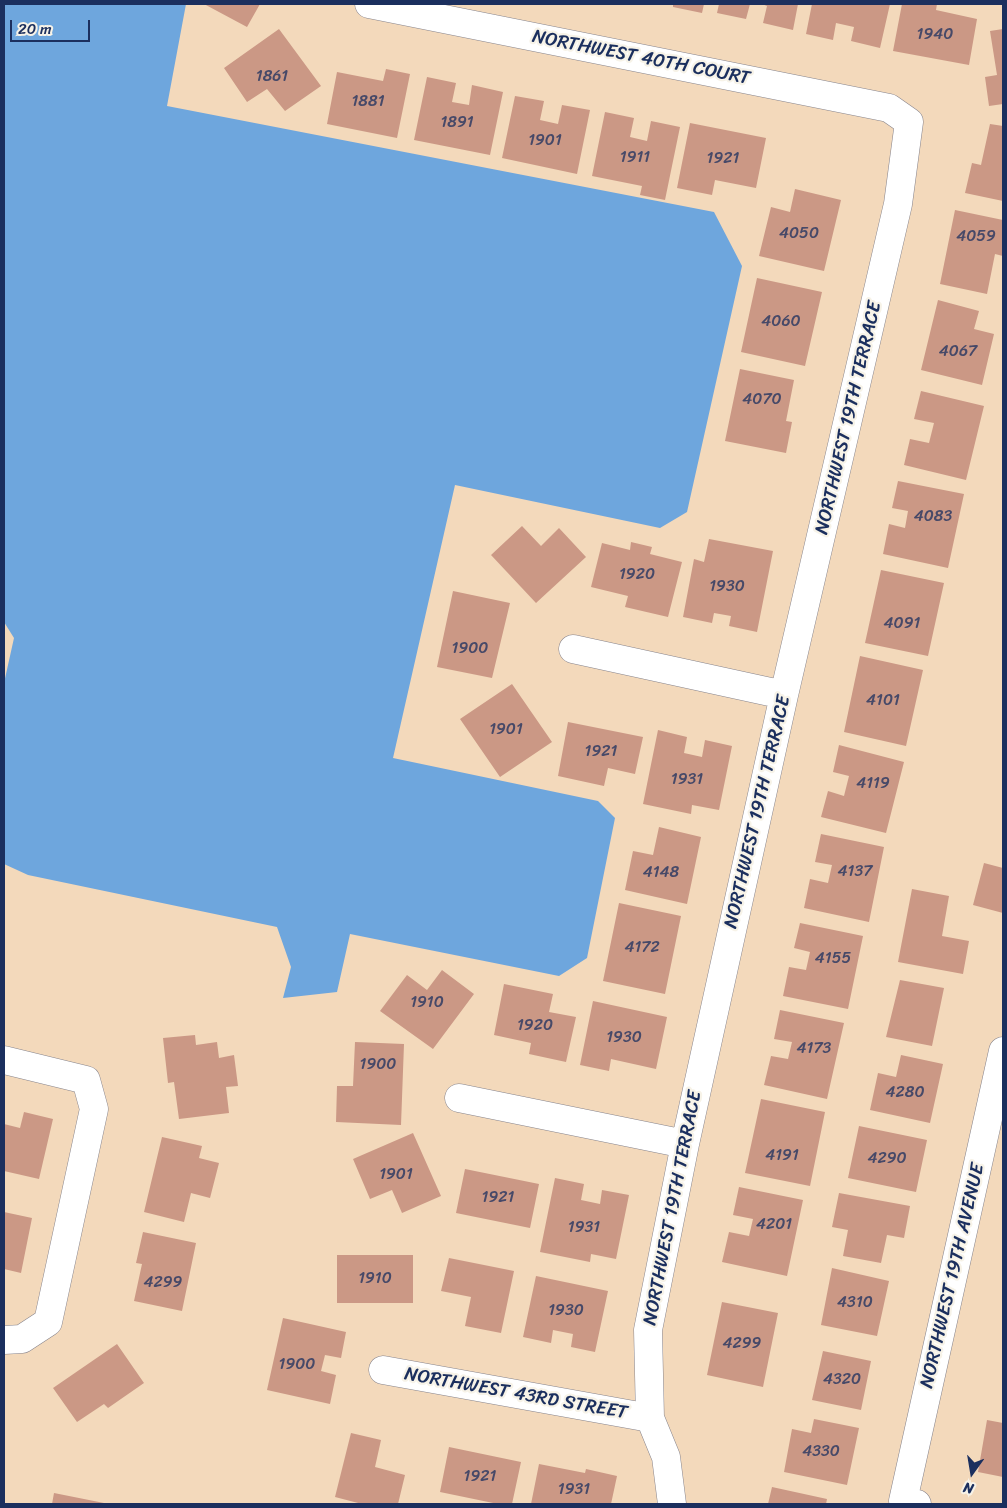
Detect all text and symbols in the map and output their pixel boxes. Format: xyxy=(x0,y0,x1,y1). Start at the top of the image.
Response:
scale bar xyxy=(12,10,92,42)
text: 20 m xyxy=(18,16,52,42)
house number: 1940 xyxy=(917,25,953,45)
street label: NORTHWEST 40TH COURT xyxy=(530,26,752,90)
house number: 1861 xyxy=(256,67,288,87)
house number: 1881 xyxy=(351,92,385,112)
house number: 1891 xyxy=(440,113,474,133)
house number: 1901 xyxy=(528,131,562,151)
house number: 1911 xyxy=(620,148,650,168)
house number: 1921 xyxy=(707,149,739,169)
house number: 4050 xyxy=(779,224,819,244)
house number: 4059 xyxy=(956,227,996,247)
street label: NORTHWEST 19TH TERRACE xyxy=(811,299,887,537)
house number: 4060 xyxy=(761,312,801,332)
house number: 4067 xyxy=(939,342,977,362)
house number: 4070 xyxy=(742,390,782,410)
house number: 4083 xyxy=(914,507,952,527)
house number: 1920 xyxy=(619,565,655,585)
house number: 1930 xyxy=(709,577,745,597)
house number: 4091 xyxy=(884,614,920,634)
house number: 1900 xyxy=(452,639,488,659)
house number: 4101 xyxy=(866,691,900,711)
street label: NORTHWEST 19TH TERRACE xyxy=(720,693,796,931)
house number: 1901 xyxy=(489,720,523,740)
house number: 1921 xyxy=(585,742,617,762)
house number: 1931 xyxy=(671,770,703,790)
house number: 4119 xyxy=(856,774,890,794)
house number: 4137 xyxy=(838,862,872,882)
house number: 4148 xyxy=(643,863,679,883)
house number: 4172 xyxy=(624,938,660,958)
house number: 4155 xyxy=(815,949,851,969)
house number: 1910 xyxy=(410,993,444,1013)
house number: 1920 xyxy=(517,1016,553,1036)
house number: 1930 xyxy=(606,1028,642,1048)
house number: 4173 xyxy=(797,1039,831,1059)
house number: 1900 xyxy=(360,1055,396,1075)
house number: 4280 xyxy=(886,1083,924,1103)
street label: NORTHWEST 19TH TERRACE xyxy=(639,1089,707,1327)
house number: 4191 xyxy=(765,1146,799,1166)
house number: 4290 xyxy=(867,1149,907,1169)
street label: NORTHWEST 19TH AVENUE xyxy=(916,1161,990,1391)
house number: 1901 xyxy=(379,1165,413,1185)
house number: 1921 xyxy=(482,1188,514,1208)
house number: 4201 xyxy=(756,1215,792,1235)
house number: 1931 xyxy=(568,1218,600,1238)
house number: 1910 xyxy=(358,1269,392,1289)
house number: 4299 xyxy=(144,1273,182,1293)
house number: 4310 xyxy=(837,1293,873,1313)
house number: 1930 xyxy=(548,1301,584,1321)
house number: 4299 xyxy=(723,1334,761,1354)
house number: 1900 xyxy=(279,1355,315,1375)
street label: NORTHWEST 43RD STREET xyxy=(403,1363,629,1425)
house number: 4320 xyxy=(823,1370,861,1390)
house number: 4330 xyxy=(802,1442,840,1462)
north arrow xyxy=(947,1448,997,1498)
house number: 1921 xyxy=(464,1467,496,1487)
text: N xyxy=(961,1475,976,1501)
house number: 1931 xyxy=(558,1480,590,1500)

